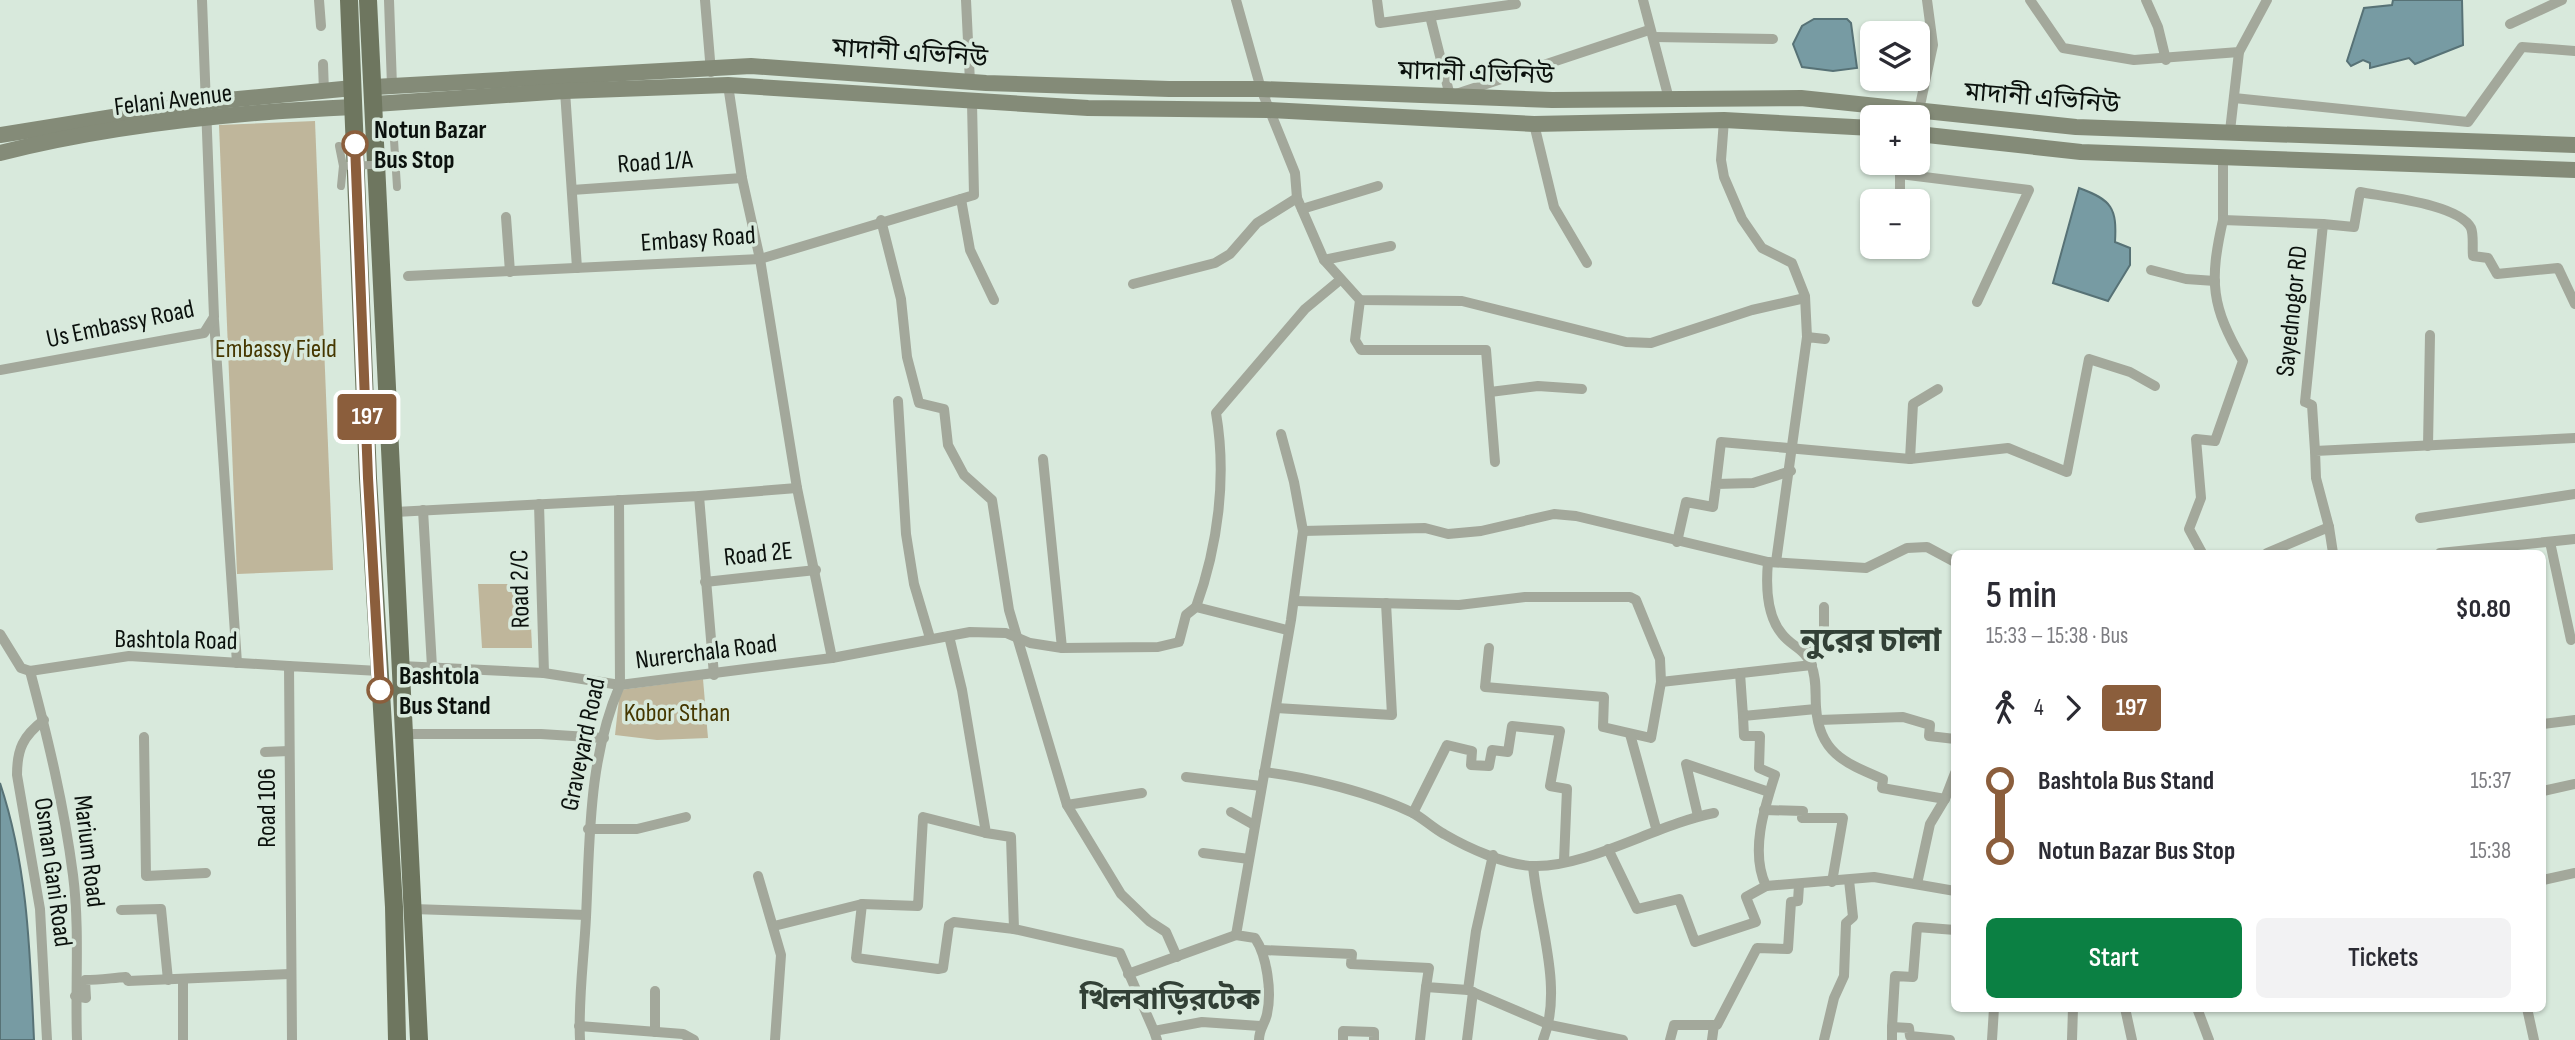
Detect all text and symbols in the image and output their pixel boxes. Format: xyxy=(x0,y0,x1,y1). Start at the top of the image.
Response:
map controls xyxy=(1860,21,1930,259)
button: layers xyxy=(1860,21,1930,91)
street label: মাদানী এভিনিউ xyxy=(830,33,989,74)
street label: মাদানী এভিনিউ xyxy=(1396,55,1555,92)
street label: মাদানী এভিনিউ xyxy=(1962,76,2121,121)
street label: Felani Avenue xyxy=(113,78,234,123)
button: + xyxy=(1860,105,1930,175)
place label: Notun Bazar Bus Stop xyxy=(374,115,487,176)
marker: Notun Bazar Bus Stop xyxy=(342,131,368,157)
street label: Road 1/A xyxy=(616,144,695,181)
button: − xyxy=(1860,189,1930,259)
street label: Embasy Road xyxy=(640,220,757,259)
street label: Sayednogor RD xyxy=(2270,244,2315,378)
street label: Us Embassy Road xyxy=(44,294,197,355)
park label: Embassy Field xyxy=(215,334,337,365)
line badge: 197 xyxy=(327,394,407,440)
text: 197 xyxy=(351,402,383,431)
street label: Road 2E xyxy=(722,535,794,574)
street label: Road 2/C xyxy=(504,549,537,629)
text: 5 min xyxy=(1986,573,2057,618)
text: $0.80 xyxy=(2455,594,2511,625)
district label: নুরের চালা xyxy=(1800,621,1942,661)
text: 15:33 – 15:38 · Bus xyxy=(1986,622,2128,650)
street label: Bashtola Road xyxy=(114,624,238,657)
street label: Nurerchala Road xyxy=(634,628,779,677)
place label: Bashtola Bus Stand xyxy=(399,661,491,722)
street label: Graveyard Road xyxy=(554,675,613,814)
marker: Bashtola Bus Stand xyxy=(367,677,393,703)
icon: walk xyxy=(1986,689,2024,727)
icon: forward xyxy=(2054,689,2092,727)
text: 197 xyxy=(2116,693,2147,722)
text: 4 xyxy=(2034,694,2044,722)
park label: Kobor Sthan xyxy=(624,698,730,729)
text: Bashtola Bus Stand xyxy=(2038,766,2214,797)
text: 15:37 xyxy=(2471,767,2511,795)
street label: Road 106 xyxy=(252,768,283,848)
street label: Marium Road xyxy=(66,793,111,909)
street label: Osman Gani Road xyxy=(27,796,78,949)
text: Notun Bazar Bus Stop xyxy=(2038,836,2235,867)
text: 15:38 xyxy=(2470,837,2511,865)
button: Start xyxy=(1986,918,2242,998)
button: Tickets xyxy=(2256,918,2511,998)
district label: খিলবাড়িরটেক xyxy=(1079,981,1261,1018)

